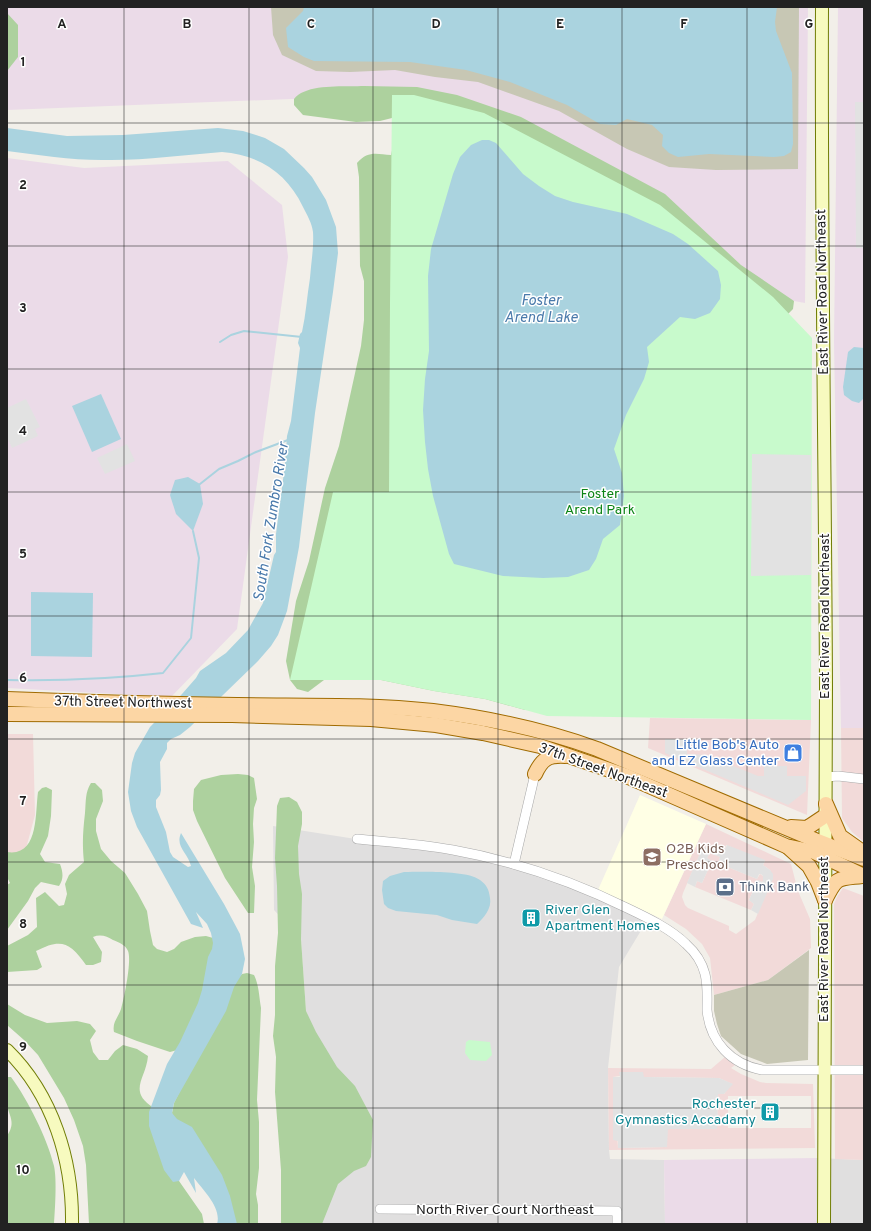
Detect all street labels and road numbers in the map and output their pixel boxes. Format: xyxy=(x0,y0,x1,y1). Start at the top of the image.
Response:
street label: East River Road Northeast xyxy=(813,209,833,375)
street label: East River Road Northeast xyxy=(817,533,834,699)
street label: 37th Street Northwest xyxy=(54,693,192,713)
street label: 37th Street Northeast xyxy=(536,740,670,802)
street label: East River Road Northeast xyxy=(816,856,833,1022)
street label: North River Court Northeast xyxy=(416,1202,594,1219)

